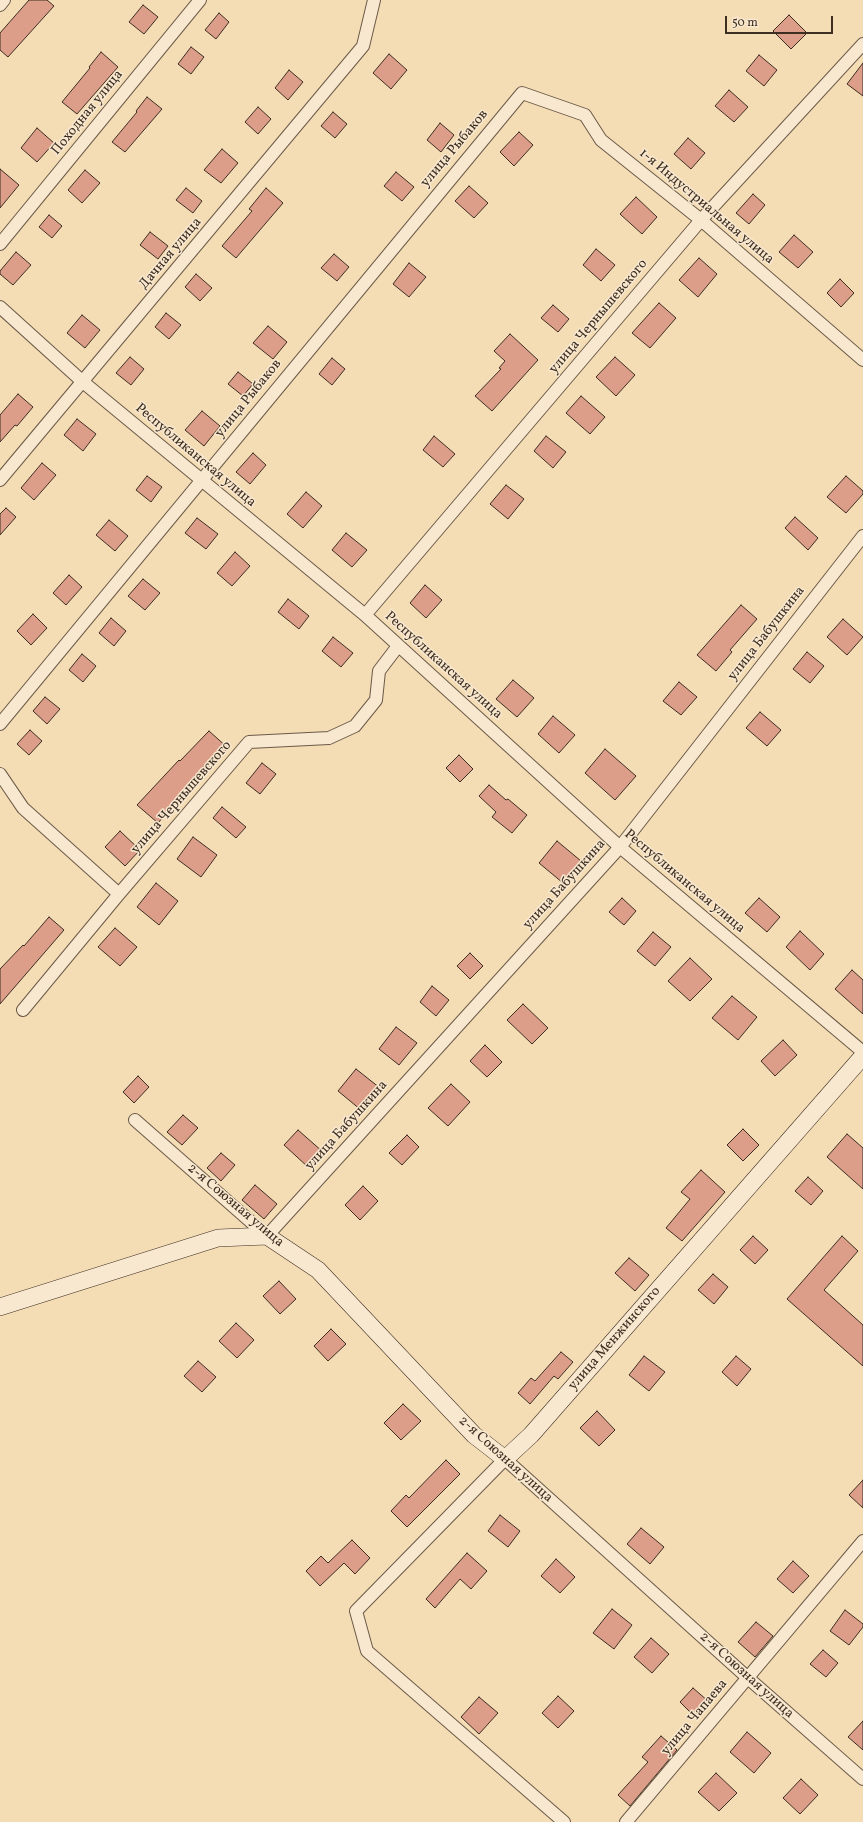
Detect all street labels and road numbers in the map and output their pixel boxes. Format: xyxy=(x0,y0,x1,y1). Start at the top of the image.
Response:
street label: Походная улица xyxy=(49,67,127,159)
street label: улица Рыбаков xyxy=(418,107,492,191)
street label: 1-я Индустриальная улица xyxy=(635,146,777,268)
street label: Дачная улица xyxy=(136,215,206,293)
street label: улица Чернышевского xyxy=(546,256,652,378)
street label: улица Рыбаков xyxy=(212,356,286,442)
street label: Республиканская улица xyxy=(131,401,259,511)
street label: улица Бабушкина xyxy=(725,583,809,685)
street label: Республиканская улица xyxy=(381,609,505,723)
street label: улица Чернышевского xyxy=(128,738,236,858)
street label: Республиканская улица xyxy=(620,827,748,937)
street label: улица Бабушкина xyxy=(520,837,610,933)
street label: улица Бабушкина xyxy=(302,1078,392,1174)
street label: 2-я Союзная улица xyxy=(183,1161,287,1251)
street label: улица Менжинского xyxy=(565,1284,665,1394)
street label: 2-я Союзная улица xyxy=(454,1413,556,1507)
street label: 2-я Союзная улица xyxy=(695,1629,797,1723)
street label: улица Чапаева xyxy=(658,1676,732,1760)

